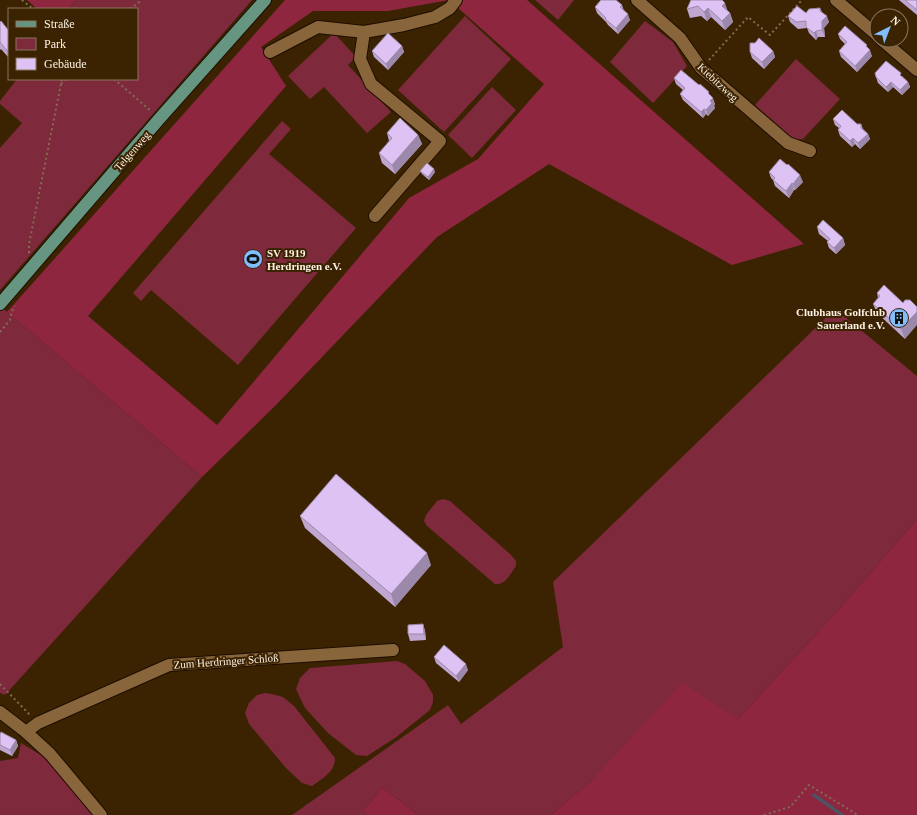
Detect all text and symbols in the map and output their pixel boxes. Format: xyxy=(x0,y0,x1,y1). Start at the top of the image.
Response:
legend xyxy=(8,8,138,80)
north arrow xyxy=(869,8,909,48)
text: N xyxy=(889,13,903,28)
text: Straße xyxy=(44,17,75,31)
text: Park xyxy=(44,37,66,51)
text: Gebäude xyxy=(44,57,87,71)
street label: Kiebitzweg xyxy=(695,60,741,104)
street label: Telgenweg xyxy=(112,129,153,173)
place label: SV 1919 Herdringen e.V. xyxy=(267,247,342,272)
sports icon: SV 1919 Herdringen e.V. xyxy=(242,248,264,270)
place label: Clubhaus Golfclub Sauerland e.V. xyxy=(796,306,885,331)
building icon: Clubhaus Golfclub Sauerland e.V. xyxy=(888,307,910,329)
street label: Zum Herdringer Schloß xyxy=(173,651,279,671)

